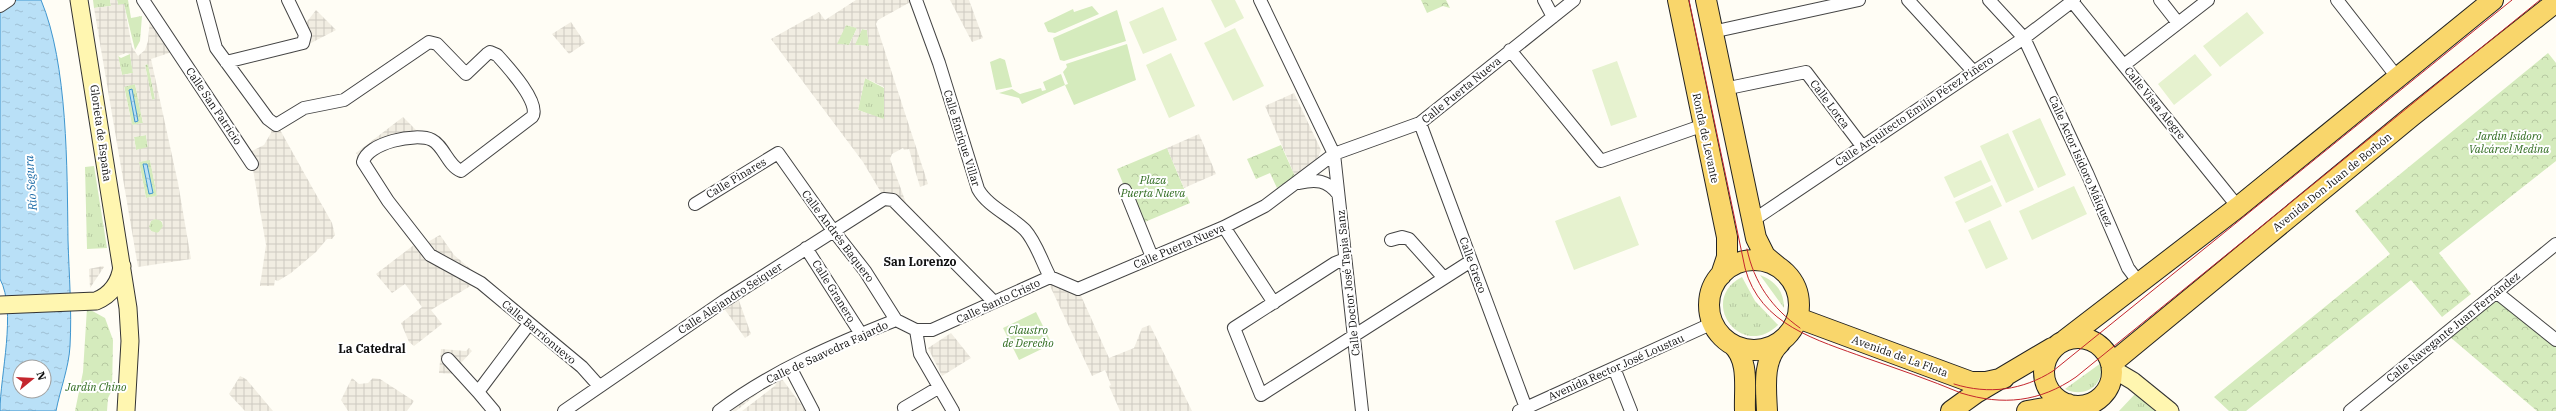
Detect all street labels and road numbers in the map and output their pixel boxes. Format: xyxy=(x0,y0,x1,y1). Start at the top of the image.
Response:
street label: Calle Arquitecto Emilio Pérez Piñero xyxy=(1832,53,1996,169)
street label: Calle Puerta Nueva xyxy=(1418,54,1504,126)
street label: Calle Vista Alegre xyxy=(2121,64,2189,142)
street label: Calle San Patricio xyxy=(183,65,245,147)
street label: Calle Lorca xyxy=(1807,77,1853,131)
street label: Glorieta de España xyxy=(87,84,115,182)
street label: Calle Enrique Villar xyxy=(941,88,983,188)
street label: Ronda de Levante xyxy=(1690,92,1722,184)
street label: Calle Actor Isidoro Máiquez xyxy=(2046,93,2116,229)
street label: Avenida Don Juan de Borbón xyxy=(2270,130,2394,234)
street label: Calle Pinares xyxy=(703,155,769,201)
street label: Calle Andrés Baquero xyxy=(799,187,877,285)
street label: Calle Doctor José Tapia Sanz xyxy=(1333,209,1363,357)
street label: Calle Puerta Nueva xyxy=(1131,220,1227,272)
street label: Calle Greco xyxy=(1456,235,1490,295)
street label: Calle Granero xyxy=(809,257,859,325)
street label: Calle Alejandro Seiquer xyxy=(675,259,785,337)
street label: Calle Navegante Juan Fernández xyxy=(2383,268,2523,385)
street label: Calle Santo Cristo xyxy=(954,275,1042,327)
street label: Calle Barrionuevo xyxy=(499,297,579,367)
street label: Calle de Saavedra Fajardo xyxy=(764,318,890,386)
street label: Avenida Rector José Loustau xyxy=(1546,331,1686,403)
street label: Avenida de La Flota xyxy=(1850,332,1950,380)

